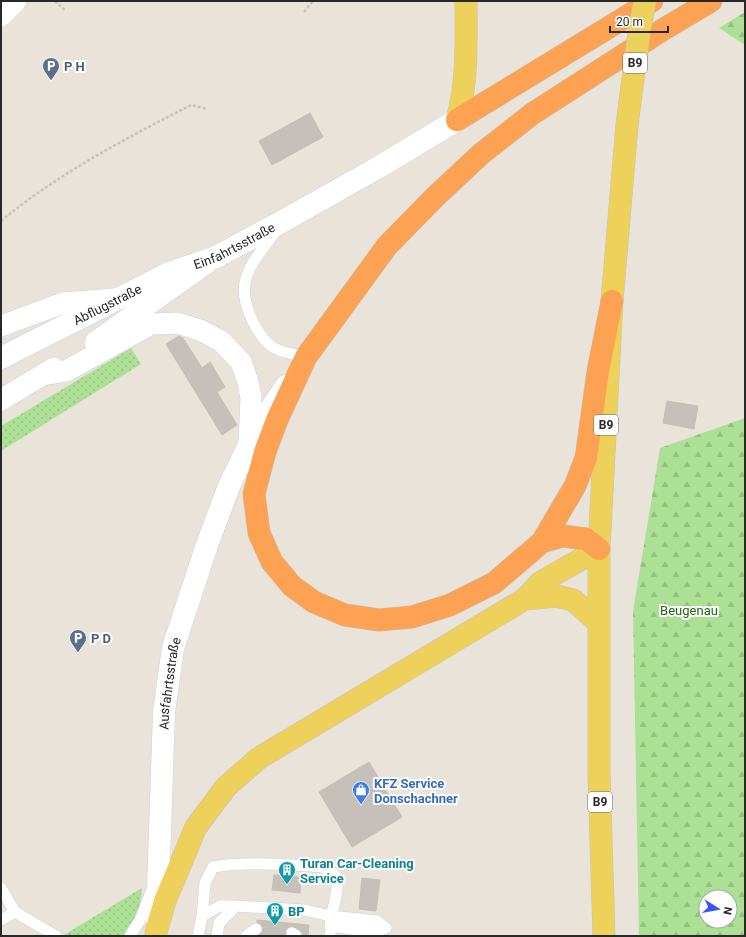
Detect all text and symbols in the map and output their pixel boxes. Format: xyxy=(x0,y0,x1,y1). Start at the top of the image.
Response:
scale bar xyxy=(610,8,668,34)
text: 20 m xyxy=(616,15,643,29)
road number: B9 xyxy=(623,53,647,73)
parking icon: P H xyxy=(41,56,61,81)
place label: P H xyxy=(64,59,85,74)
street label: Einfahrtsstraße xyxy=(192,220,278,272)
street label: Abflugstraße xyxy=(71,281,144,328)
road number: B9 xyxy=(594,415,618,435)
park label: Beugenau xyxy=(660,603,718,618)
parking icon: P D xyxy=(68,628,88,653)
place label: P D xyxy=(91,631,111,646)
street label: Ausfahrtsstraße xyxy=(156,635,184,730)
place label: KFZ Service Donschachner xyxy=(374,776,458,806)
shop icon: KFZ Service Donschachner xyxy=(351,780,371,805)
road number: B9 xyxy=(588,792,612,812)
place label: Turan Car-Cleaning Service xyxy=(300,856,414,886)
building icon: Turan Car-Cleaning Service xyxy=(277,860,297,885)
north arrow xyxy=(698,889,738,929)
building icon: BP xyxy=(265,901,285,926)
place label: BP xyxy=(288,904,305,919)
text: N xyxy=(720,906,734,916)

